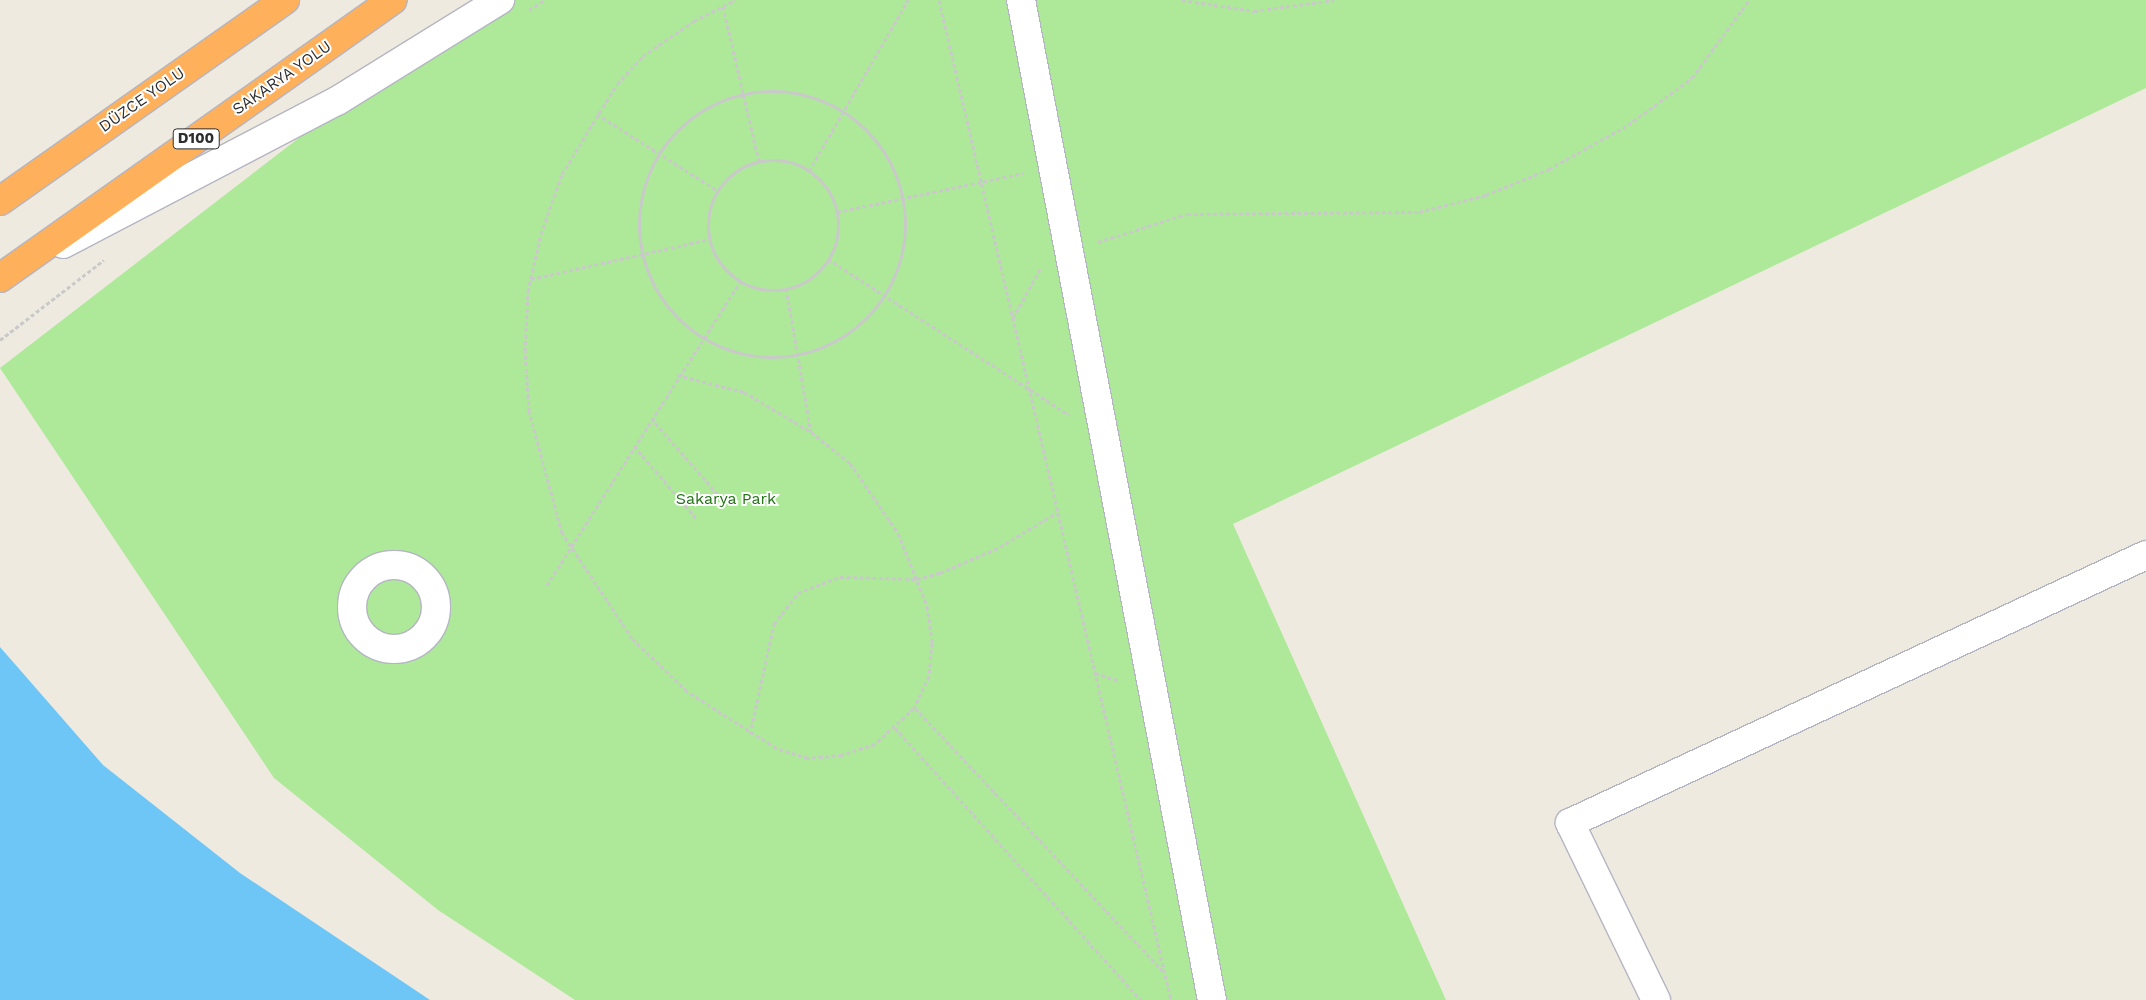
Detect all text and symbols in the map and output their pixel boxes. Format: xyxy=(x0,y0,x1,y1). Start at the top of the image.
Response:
street label: SAKARYA YOLU xyxy=(228,36,336,120)
street label: DÜZCE YOLU xyxy=(95,63,189,137)
road number: D100 xyxy=(172,126,220,152)
park label: Sakarya Park xyxy=(676,489,776,509)

